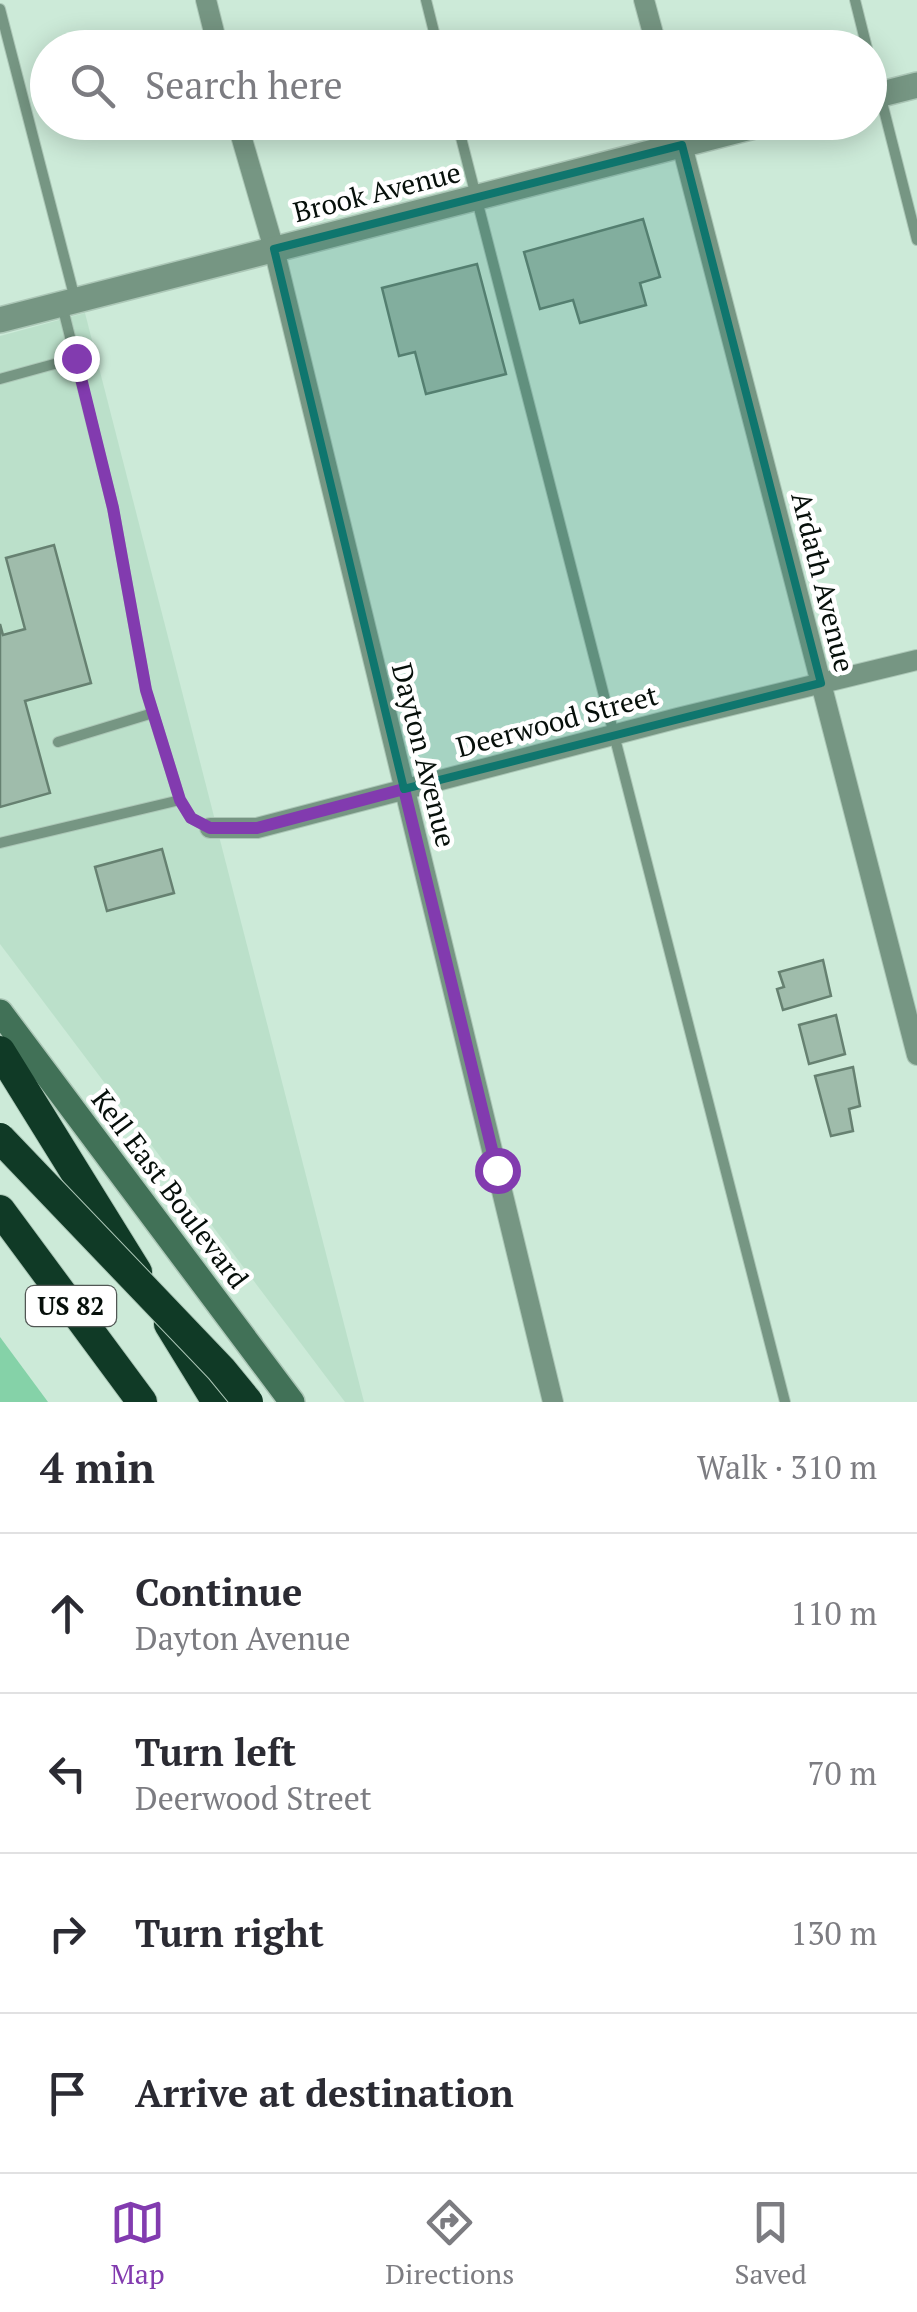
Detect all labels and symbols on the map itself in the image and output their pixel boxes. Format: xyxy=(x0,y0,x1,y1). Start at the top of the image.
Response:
street label: Brook Avenue xyxy=(289,153,464,230)
route end xyxy=(54,336,100,382)
street label: Ardath Avenue xyxy=(783,488,864,676)
street label: Dayton Avenue xyxy=(384,659,465,851)
street label: Deerwood Street xyxy=(452,676,662,765)
street label: Kell East Boulevard xyxy=(84,1082,257,1296)
route start xyxy=(475,1148,521,1194)
road number: US 82 xyxy=(26,1286,116,1326)

